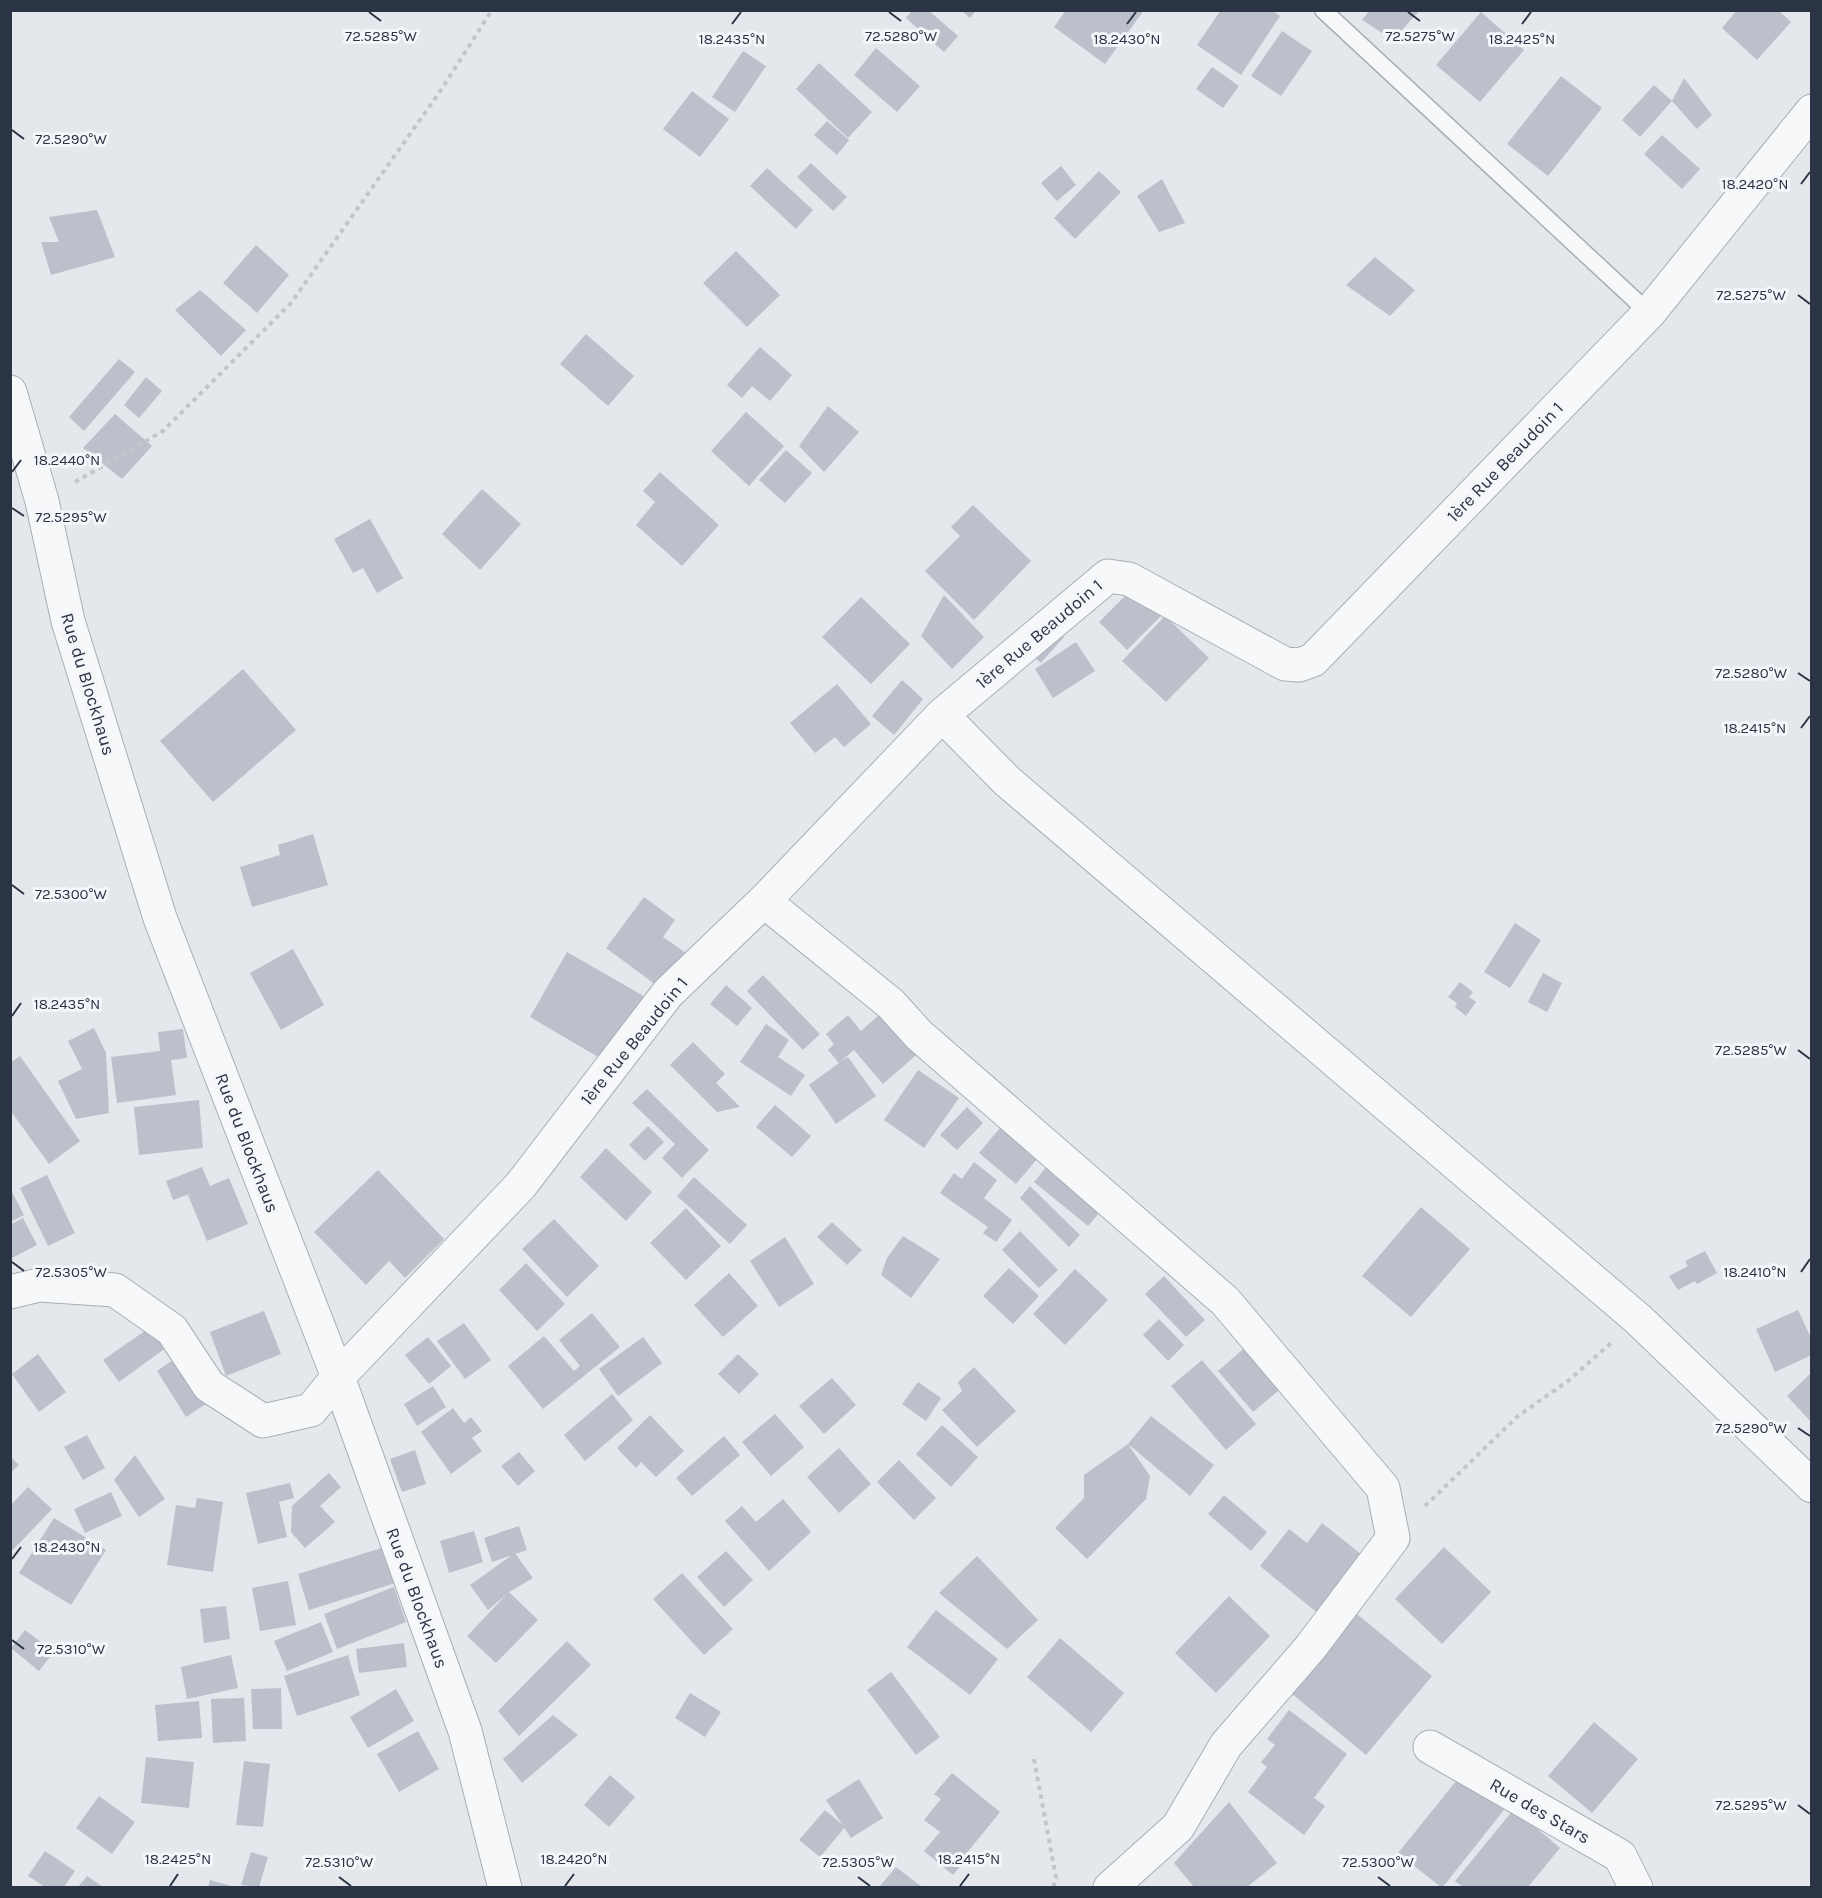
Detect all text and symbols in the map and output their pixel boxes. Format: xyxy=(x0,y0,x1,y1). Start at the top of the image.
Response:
text: 72.5285°W xyxy=(345,27,417,45)
text: 72.5280°W xyxy=(865,27,938,45)
text: 72.5275°W xyxy=(1385,27,1455,45)
text: 18.2435°N xyxy=(699,30,765,48)
text: 18.2430°N xyxy=(1093,30,1161,48)
text: 18.2425°N xyxy=(1489,30,1555,48)
text: 72.5290°W xyxy=(35,130,107,148)
text: 18.2420°N xyxy=(1722,175,1788,193)
text: 72.5275°W xyxy=(1716,286,1786,304)
street label: 1ère Rue Beaudoin 1 xyxy=(1442,397,1568,527)
text: 18.2440°N xyxy=(34,451,100,469)
text: 72.5295°W xyxy=(35,508,107,526)
street label: 1ère Rue Beaudoin 1 xyxy=(971,575,1107,693)
street label: Rue du Blockhaus xyxy=(56,610,120,758)
text: 72.5280°W xyxy=(1715,664,1788,682)
text: 18.2415°N xyxy=(1724,719,1786,737)
text: 72.5300°W xyxy=(35,885,108,903)
street label: 1ère Rue Beaudoin 1 xyxy=(575,972,693,1110)
text: 18.2435°N xyxy=(34,995,100,1013)
text: 72.5285°W xyxy=(1715,1041,1787,1059)
street label: Rue du Blockhaus xyxy=(210,1070,284,1216)
text: 72.5305°W xyxy=(35,1263,107,1281)
text: 18.2410°N xyxy=(1723,1263,1787,1281)
text: 72.5290°W xyxy=(1715,1419,1787,1437)
street label: Rue du Blockhaus xyxy=(381,1525,453,1671)
text: 18.2430°N xyxy=(33,1538,101,1556)
text: 72.5310°W xyxy=(37,1640,106,1658)
street label: Rue des Stars xyxy=(1486,1773,1594,1849)
text: 72.5295°W xyxy=(1715,1796,1787,1814)
text: 18.2425°N xyxy=(145,1850,211,1868)
text: 18.2420°N xyxy=(541,1850,607,1868)
text: 18.2415°N xyxy=(938,1850,1000,1868)
text: 72.5310°W xyxy=(305,1853,374,1871)
text: 72.5305°W xyxy=(822,1853,894,1871)
text: 72.5300°W xyxy=(1342,1853,1415,1871)

